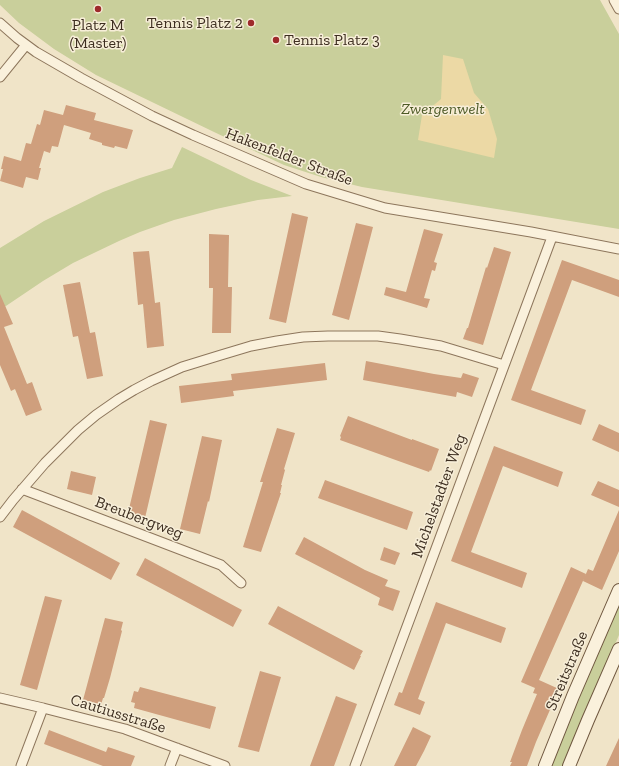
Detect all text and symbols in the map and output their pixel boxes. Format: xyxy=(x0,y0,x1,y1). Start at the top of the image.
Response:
marker: Platz M (Master) xyxy=(93,4,103,14)
place label: Tennis Platz 2 xyxy=(147,13,243,33)
place label: Platz M (Master) xyxy=(69,15,127,53)
marker: Tennis Platz 2 xyxy=(246,18,256,28)
place label: Tennis Platz 3 xyxy=(284,30,380,50)
marker: Tennis Platz 3 xyxy=(271,35,281,45)
park label: Zwergenwelt xyxy=(401,99,485,119)
street label: Hakenfelder Straße xyxy=(223,124,355,190)
street label: Michelstadter Weg xyxy=(408,431,470,561)
street label: Breubergweg xyxy=(92,492,186,544)
street label: Streitstraße xyxy=(542,628,592,714)
street label: Cautiusstraße xyxy=(68,690,168,738)

